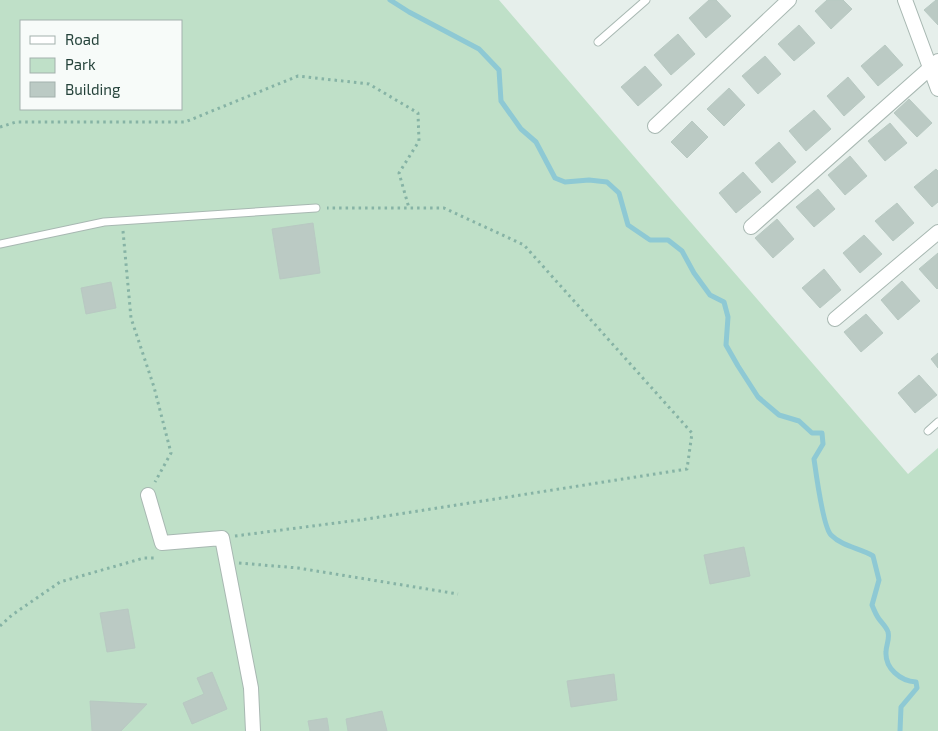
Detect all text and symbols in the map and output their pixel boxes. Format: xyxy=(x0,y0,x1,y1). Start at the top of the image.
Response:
legend xyxy=(20,20,182,110)
text: Road xyxy=(65,30,100,48)
text: Park xyxy=(65,55,96,73)
text: Building xyxy=(65,80,121,98)

